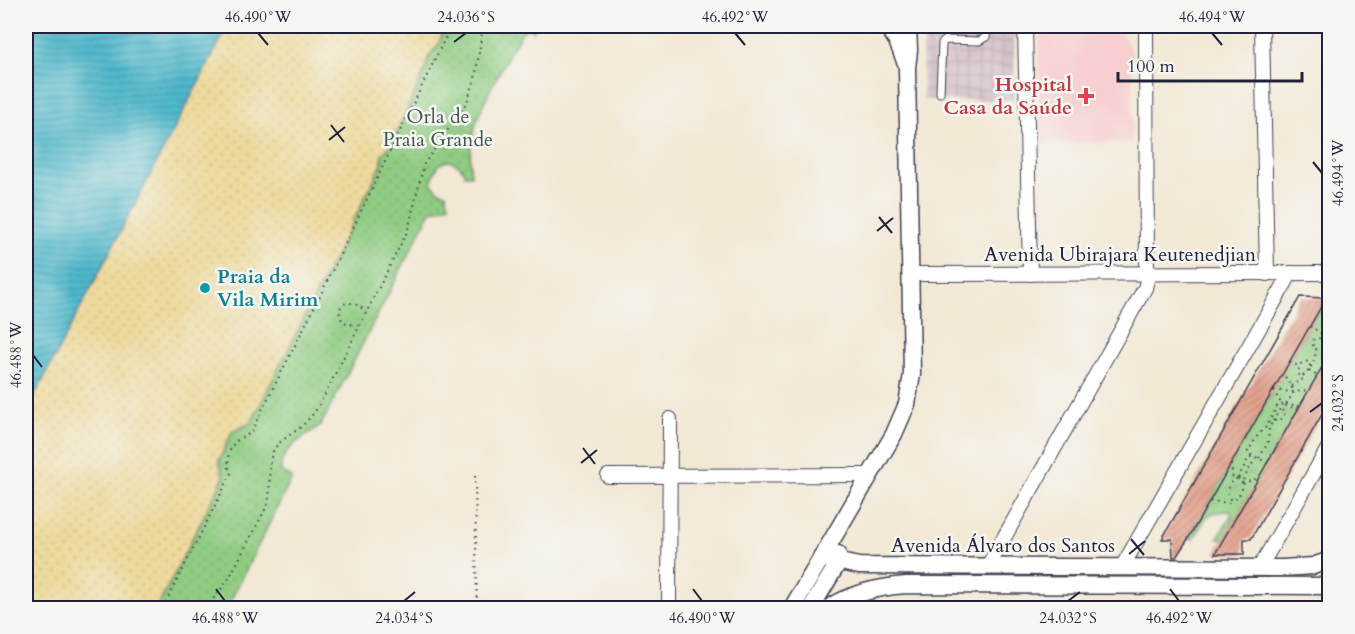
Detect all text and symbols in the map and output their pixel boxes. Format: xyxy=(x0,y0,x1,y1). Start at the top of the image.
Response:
text: 46.490°W xyxy=(225,7,292,27)
text: 24.036°S xyxy=(437,7,495,27)
text: 46.492°W xyxy=(702,7,769,27)
text: 46.494°W xyxy=(1179,7,1246,27)
scale bar xyxy=(1118,45,1302,83)
text: 100 m xyxy=(1127,54,1175,79)
place label: Hospital Casa da Saúde xyxy=(944,71,1072,121)
marker: Hospital Casa da Saúde xyxy=(1077,87,1095,105)
park label: Orla de Praia Grande xyxy=(383,103,493,153)
text: 46.494°W xyxy=(1328,139,1348,206)
street label: Avenida Ubirajara Keutenedjian xyxy=(984,241,1257,268)
place label: Praia da Vila Mirim xyxy=(217,263,319,313)
marker: Praia da Vila Mirim xyxy=(198,281,212,295)
text: 46.488°W xyxy=(6,321,26,388)
text: 24.032°S xyxy=(1328,374,1348,432)
street label: Avenida Álvaro dos Santos xyxy=(891,532,1115,559)
text: 46.488°W xyxy=(192,608,259,628)
text: 24.034°S xyxy=(375,608,433,628)
text: 46.490°W xyxy=(669,608,736,628)
text: 24.032°S xyxy=(1039,608,1097,628)
text: 46.492°W xyxy=(1146,608,1213,628)

